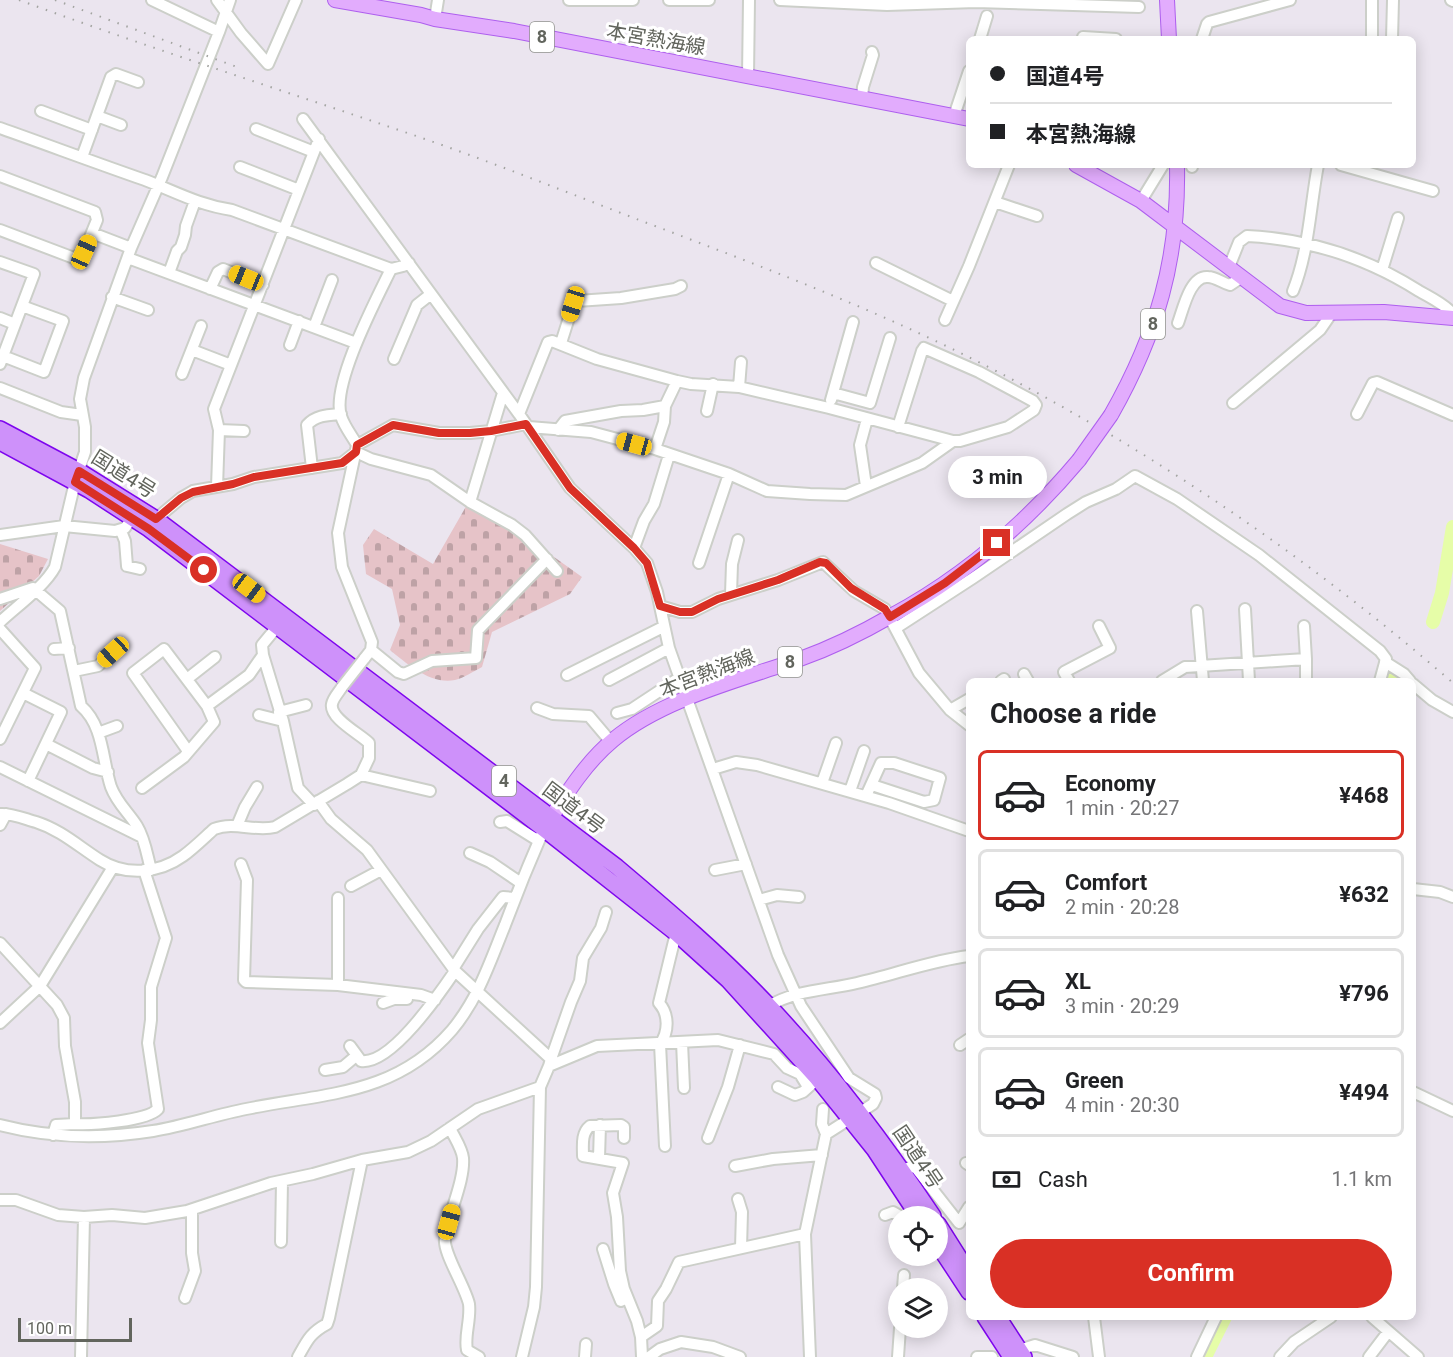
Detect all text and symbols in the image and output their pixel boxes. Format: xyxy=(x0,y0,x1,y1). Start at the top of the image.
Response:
street label: 本宮熱海線 xyxy=(605,18,707,60)
road number: 8 xyxy=(530,22,554,52)
text: 国道4号 xyxy=(1026,64,1105,89)
text: 本宮熱海線 xyxy=(1026,122,1136,147)
car xyxy=(68,232,100,272)
car xyxy=(226,263,266,293)
car xyxy=(559,284,587,324)
road number: 8 xyxy=(1141,309,1165,339)
car xyxy=(614,431,654,457)
street label: 国道4号 xyxy=(87,445,161,503)
callout: 3 min xyxy=(948,456,1046,498)
text: 3 min xyxy=(972,465,1023,489)
route end xyxy=(983,529,1010,556)
route start xyxy=(190,556,217,583)
car xyxy=(229,570,269,606)
car xyxy=(94,633,132,671)
street label: 本宮熱海線 xyxy=(656,644,758,702)
road number: 8 xyxy=(778,647,802,677)
text: Choose a ride xyxy=(990,698,1156,730)
road number: 4 xyxy=(492,766,516,796)
icon: car xyxy=(993,768,1047,822)
text: Economy xyxy=(1065,771,1156,796)
street label: 国道4号 xyxy=(538,777,610,839)
text: ¥468 xyxy=(1339,783,1389,808)
text: 1 min · 20:27 xyxy=(1065,796,1180,820)
icon: car xyxy=(993,867,1047,921)
text: Comfort xyxy=(1065,870,1147,895)
text: ¥632 xyxy=(1339,882,1389,907)
text: 2 min · 20:28 xyxy=(1065,895,1180,919)
icon: car xyxy=(993,966,1047,1020)
text: XL xyxy=(1065,969,1091,994)
text: ¥796 xyxy=(1339,981,1389,1006)
text: 3 min · 20:29 xyxy=(1065,994,1180,1018)
icon: car xyxy=(993,1065,1047,1119)
text: Green xyxy=(1065,1068,1124,1093)
text: ¥494 xyxy=(1339,1080,1389,1105)
text: 4 min · 20:30 xyxy=(1065,1093,1180,1117)
street label: 国道4号 xyxy=(888,1121,948,1193)
icon: cash xyxy=(990,1163,1023,1196)
text: Cash xyxy=(1038,1167,1088,1192)
text: 1.1 km xyxy=(1332,1167,1392,1191)
car xyxy=(436,1202,462,1242)
map controls xyxy=(888,1206,948,1338)
button: locate xyxy=(888,1206,948,1266)
button: Confirm xyxy=(990,1239,1392,1308)
button: layers xyxy=(888,1278,948,1338)
scale bar xyxy=(18,1315,132,1342)
text: 100 m xyxy=(27,1319,72,1338)

